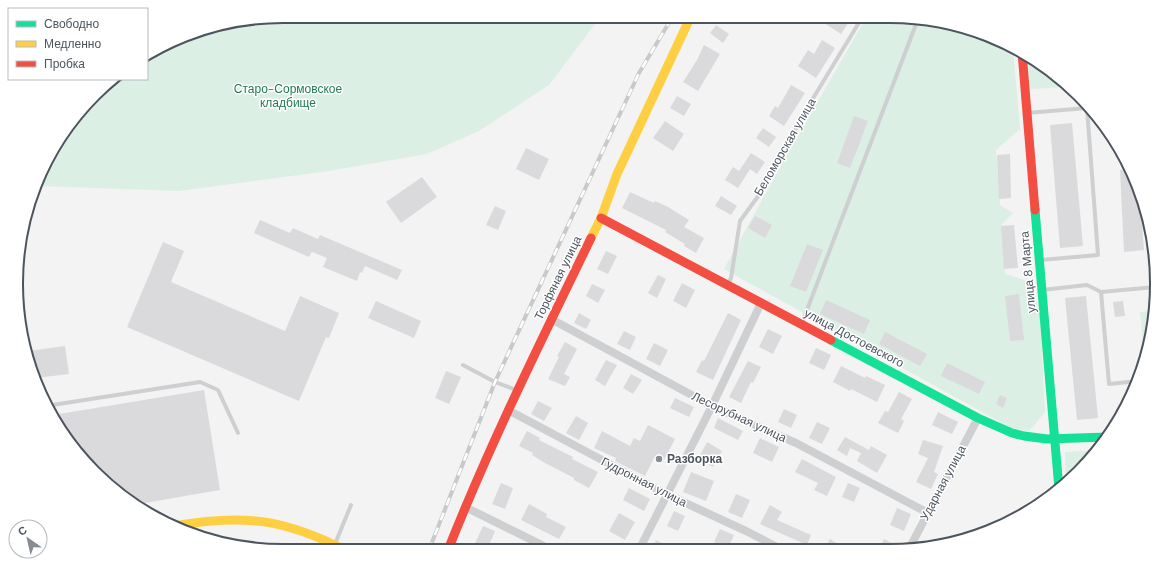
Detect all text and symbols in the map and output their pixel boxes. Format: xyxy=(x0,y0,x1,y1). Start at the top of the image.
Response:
legend xyxy=(8,8,148,80)
text: Свободно xyxy=(44,16,99,32)
text: Медленно xyxy=(44,36,101,52)
text: Пробка xyxy=(44,56,85,72)
park label: Старо-Сормовское кладбище xyxy=(234,81,343,111)
street label: Беломорская улица xyxy=(750,95,820,199)
street label: улица 8 Марта xyxy=(1016,230,1040,314)
street label: Торфяная улица xyxy=(531,233,585,323)
street label: улица Достоевского xyxy=(801,305,907,371)
street label: Лесорубная улица xyxy=(689,388,789,446)
street label: Ударная улица xyxy=(916,442,970,523)
place label: Разборка xyxy=(667,451,722,467)
street label: Гудронная улица xyxy=(598,453,690,511)
marker: Разборка xyxy=(654,454,664,464)
north arrow xyxy=(8,519,48,559)
text: С xyxy=(15,523,30,539)

